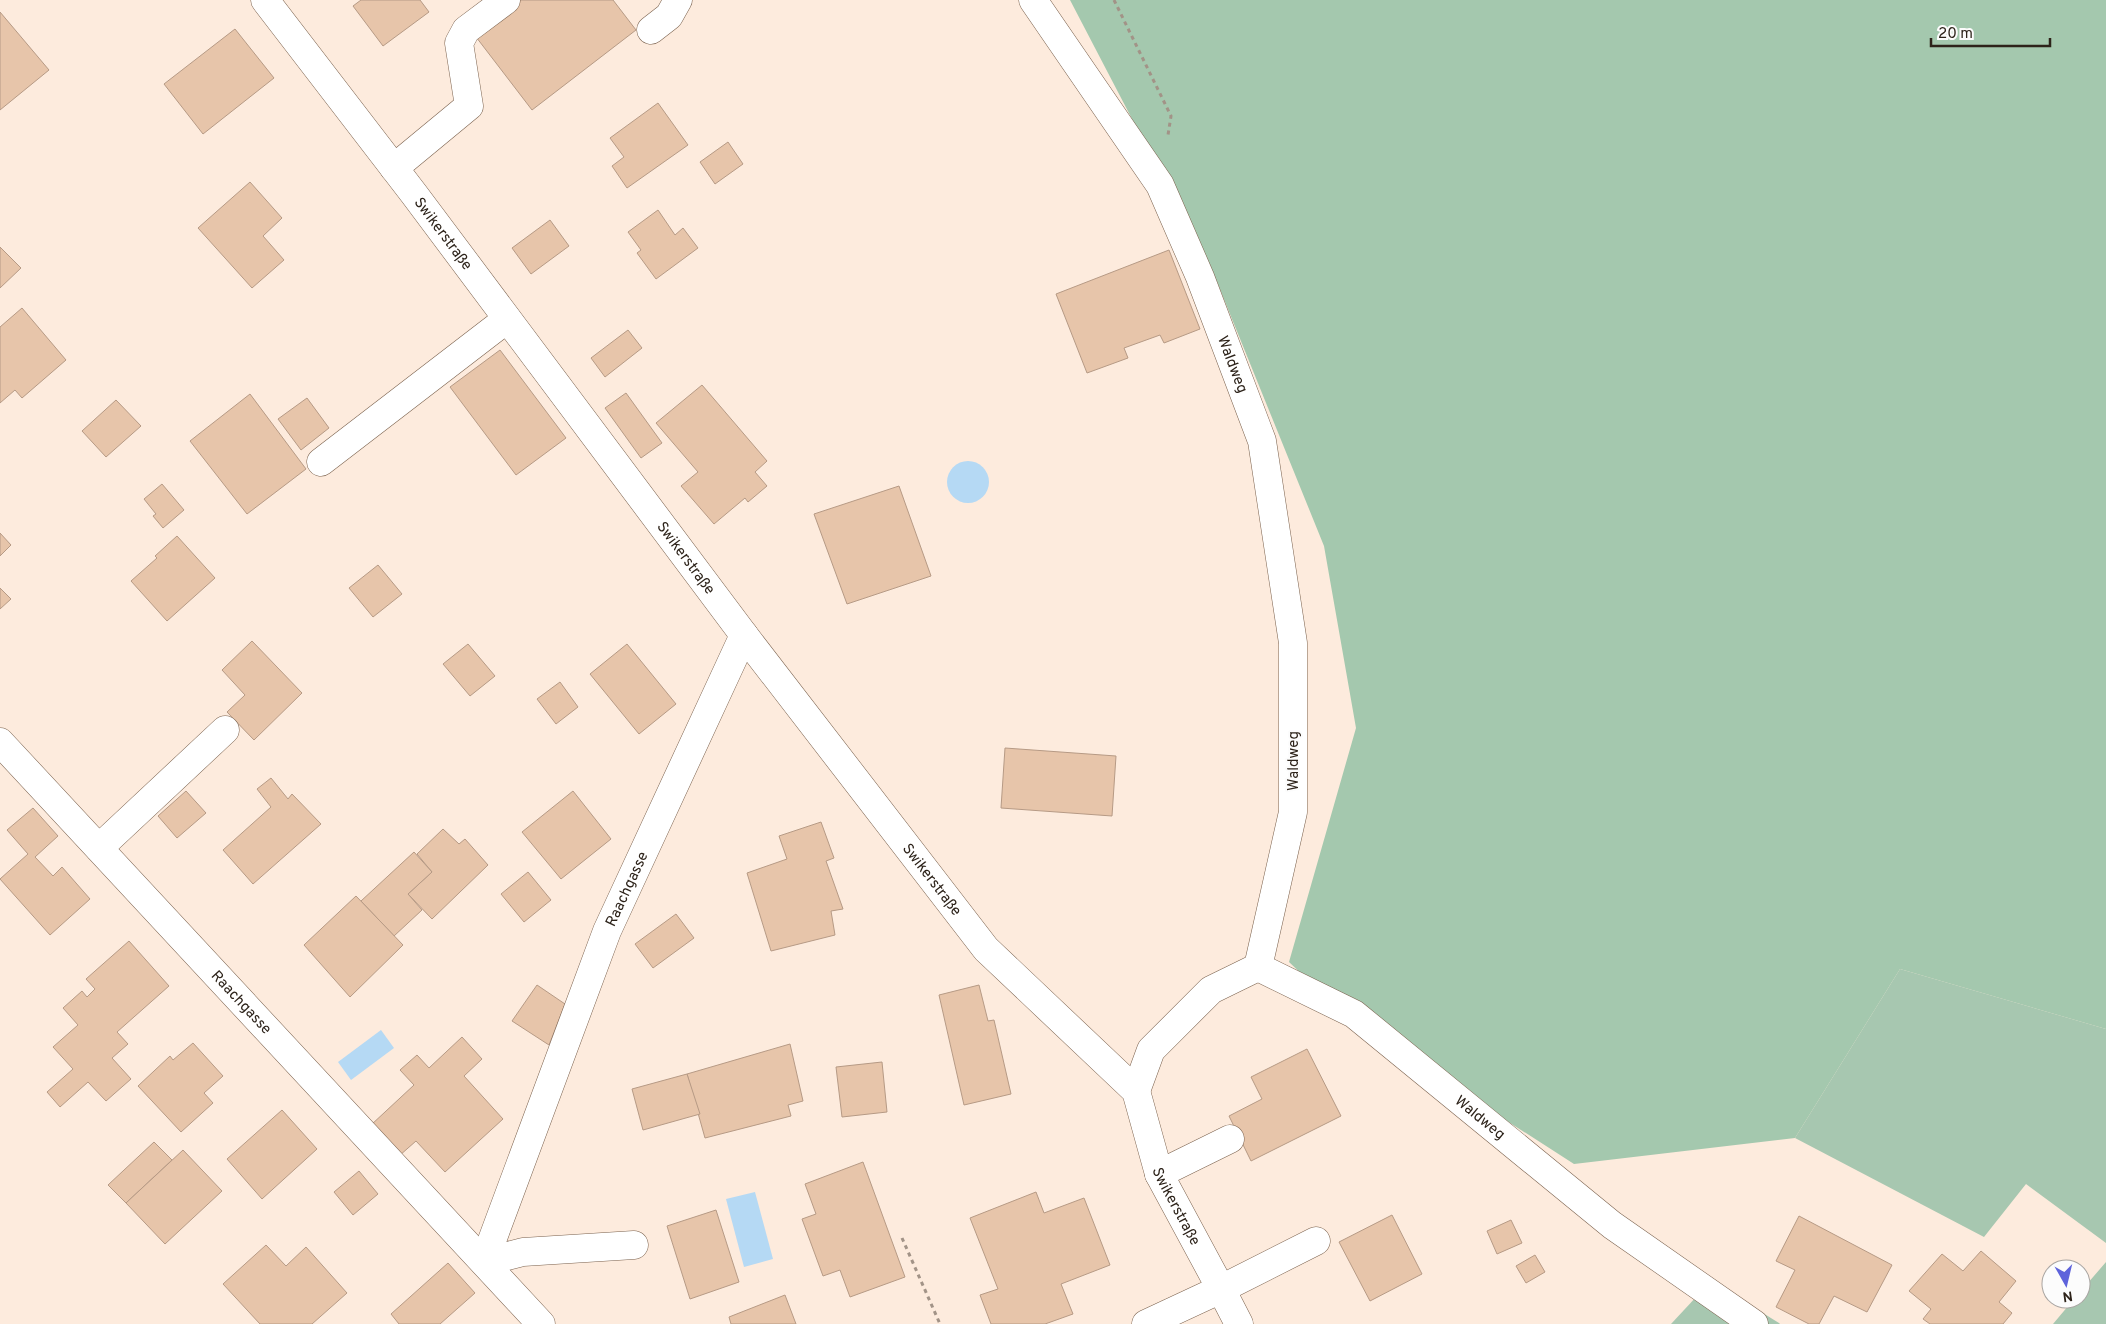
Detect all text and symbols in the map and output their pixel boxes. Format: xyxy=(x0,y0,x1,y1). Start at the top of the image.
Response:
scale bar xyxy=(1931,15,2050,47)
text: 20 m xyxy=(1938,25,1973,44)
street label: Swikerstraße xyxy=(409,194,476,275)
street label: Waldweg xyxy=(1212,333,1251,396)
street label: Swikerstraße xyxy=(652,518,718,599)
street label: Waldweg xyxy=(1285,731,1304,791)
street label: Swikerstraße xyxy=(897,840,965,920)
street label: Raachgasse xyxy=(602,849,653,930)
street label: Raachgasse xyxy=(206,967,275,1039)
street label: Waldweg xyxy=(1450,1092,1509,1145)
street label: Swikerstraße xyxy=(1147,1165,1204,1249)
north arrow xyxy=(2041,1259,2091,1309)
text: N xyxy=(2061,1286,2074,1305)

